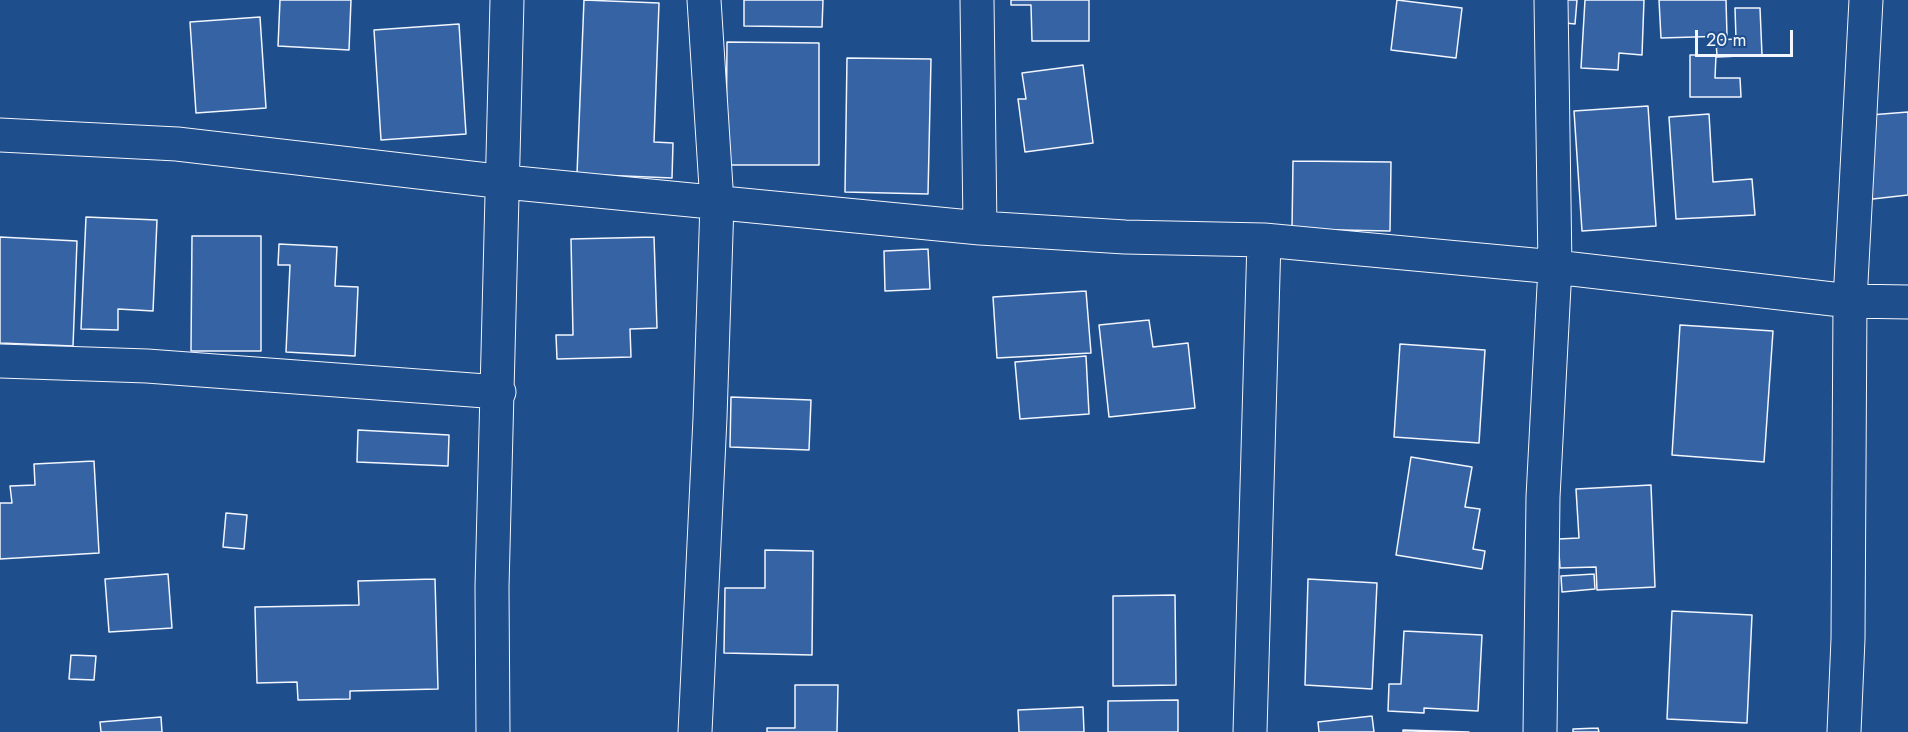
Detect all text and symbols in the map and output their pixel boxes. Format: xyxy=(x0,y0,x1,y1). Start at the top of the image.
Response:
scale bar xyxy=(1698,18,1796,56)
text: 20 m xyxy=(1706,27,1746,53)

